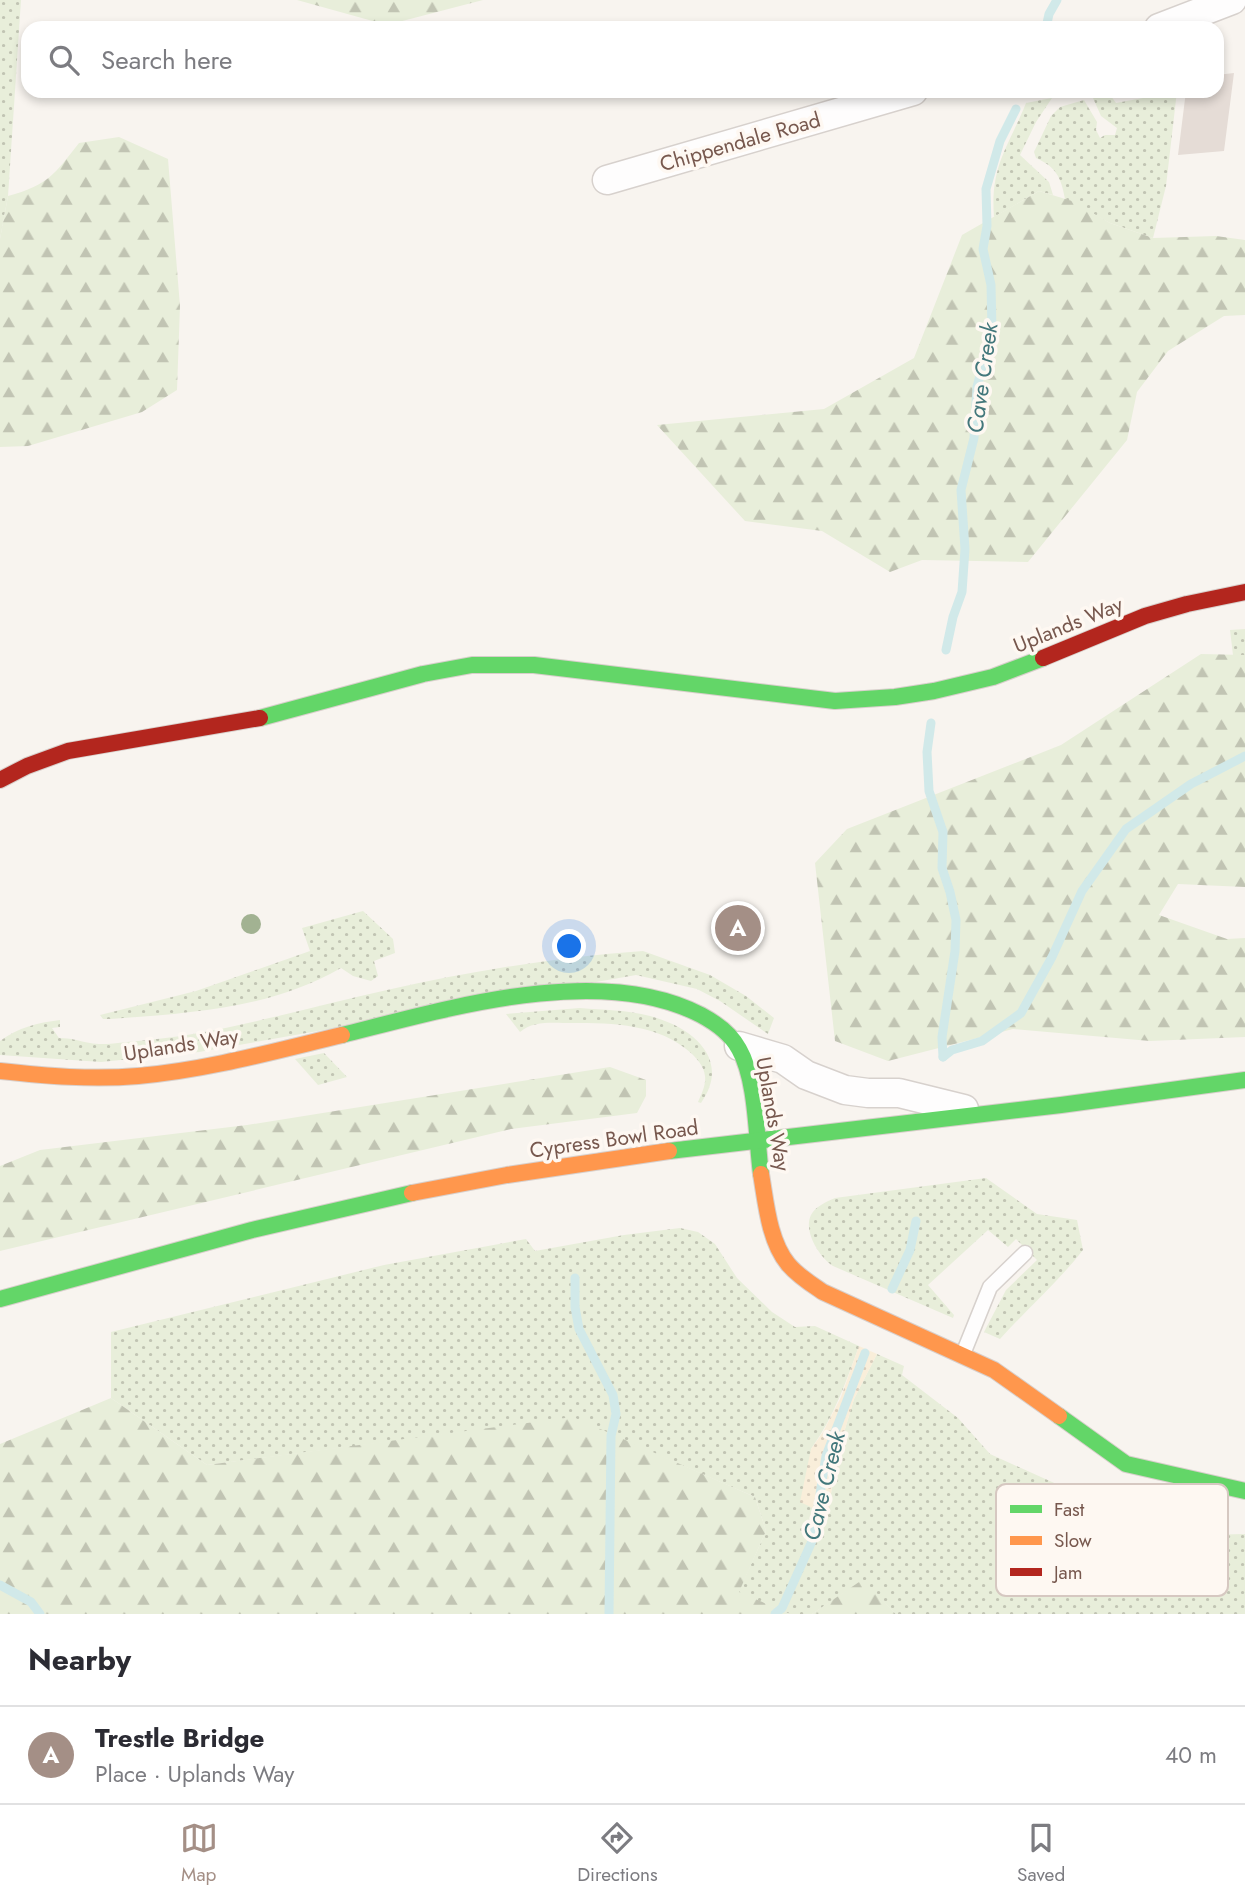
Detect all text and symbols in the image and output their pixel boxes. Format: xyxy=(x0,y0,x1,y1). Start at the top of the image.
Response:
search box xyxy=(21,21,1224,98)
icon: search xyxy=(45,41,83,79)
text: Search here xyxy=(101,41,233,79)
street label: Chippendale Road xyxy=(656,105,824,179)
water label: Cave Creek xyxy=(957,319,1007,435)
street label: Uplands Way xyxy=(1009,589,1128,661)
pin: A xyxy=(715,902,761,954)
your location xyxy=(552,929,586,963)
street label: Uplands Way xyxy=(121,1021,241,1069)
street label: Uplands Way xyxy=(748,1054,798,1174)
street label: Cypress Bowl Road xyxy=(528,1112,700,1166)
water label: Cave Creek xyxy=(794,1427,854,1544)
legend xyxy=(996,1484,1228,1596)
text: Fast xyxy=(1054,1496,1085,1523)
text: Slow xyxy=(1054,1527,1092,1554)
text: Jam xyxy=(1051,1559,1083,1586)
text: Nearby xyxy=(28,1638,131,1681)
text: Trestle Bridge xyxy=(95,1719,264,1757)
text: A xyxy=(43,1738,59,1772)
text: 40 m xyxy=(1165,1738,1217,1772)
text: Place · Uplands Way xyxy=(95,1757,294,1791)
tab: Map xyxy=(180,1819,218,1888)
tab: Directions xyxy=(577,1819,658,1888)
tab: Saved xyxy=(1017,1819,1065,1888)

